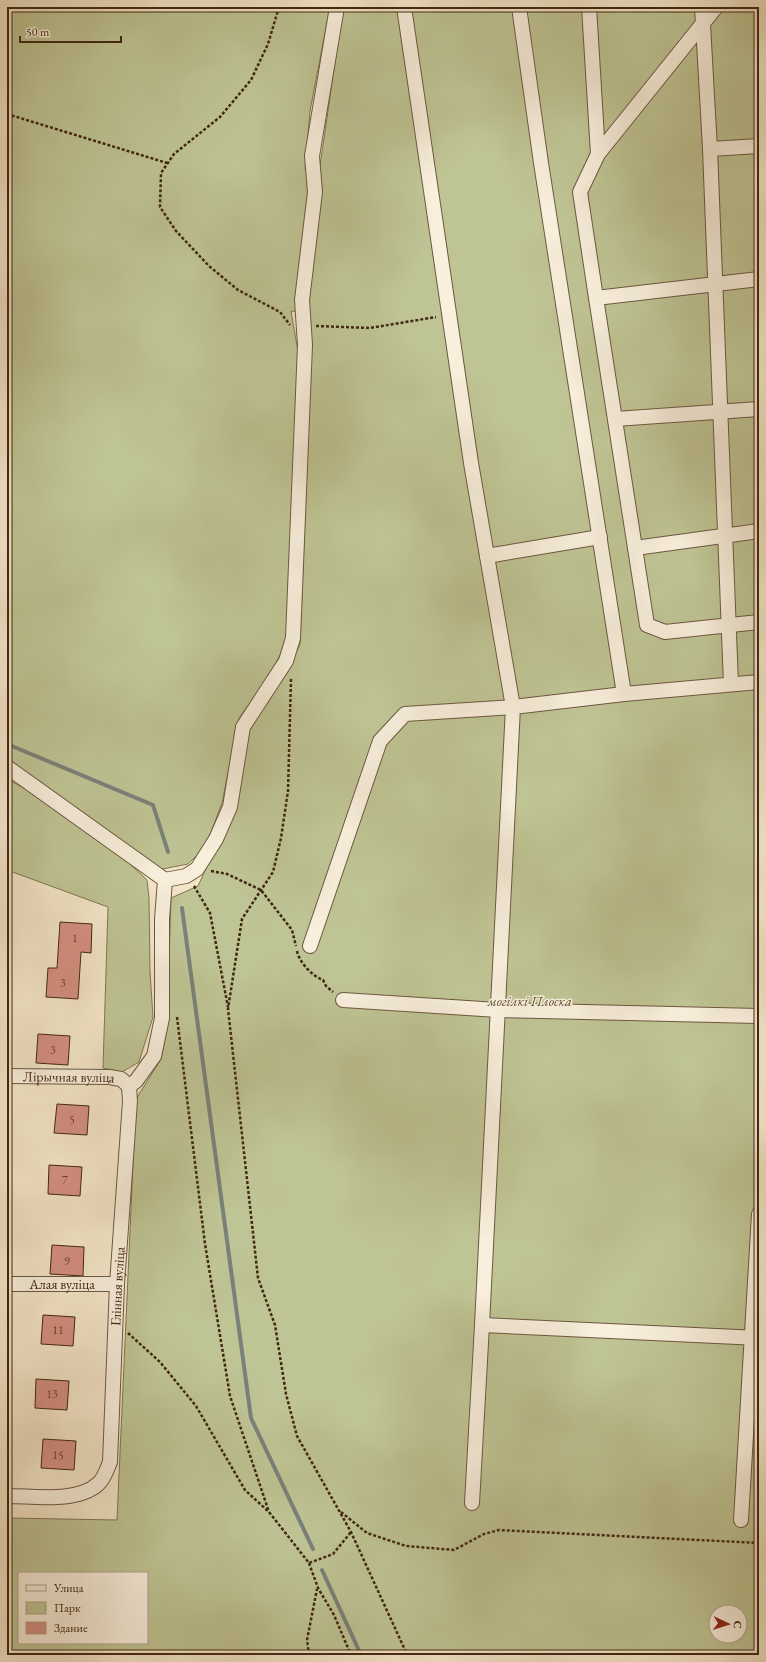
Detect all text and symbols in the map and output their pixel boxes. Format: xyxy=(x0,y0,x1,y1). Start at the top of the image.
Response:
scale bar xyxy=(20,18,121,44)
text: 50 m xyxy=(26,24,50,40)
house number: 1 xyxy=(72,930,78,946)
house number: 3 xyxy=(60,975,66,991)
park label: могілкі Плоска xyxy=(487,992,572,1010)
house number: 3 xyxy=(50,1042,56,1058)
street label: Лірычная вуліца xyxy=(23,1067,117,1087)
house number: 5 xyxy=(69,1111,75,1127)
house number: 7 xyxy=(62,1172,68,1188)
street label: Глінная вуліца xyxy=(106,1246,129,1326)
house number: 9 xyxy=(64,1253,70,1269)
street label: Алая вуліца xyxy=(28,1275,95,1293)
house number: 11 xyxy=(52,1322,64,1338)
house number: 13 xyxy=(46,1386,58,1402)
house number: 15 xyxy=(52,1447,64,1463)
legend xyxy=(18,1572,148,1644)
text: Улица xyxy=(53,1580,84,1596)
text: Парк xyxy=(54,1600,81,1616)
north arrow xyxy=(708,1604,748,1644)
text: Здание xyxy=(54,1620,88,1636)
text: С xyxy=(731,1620,745,1629)

